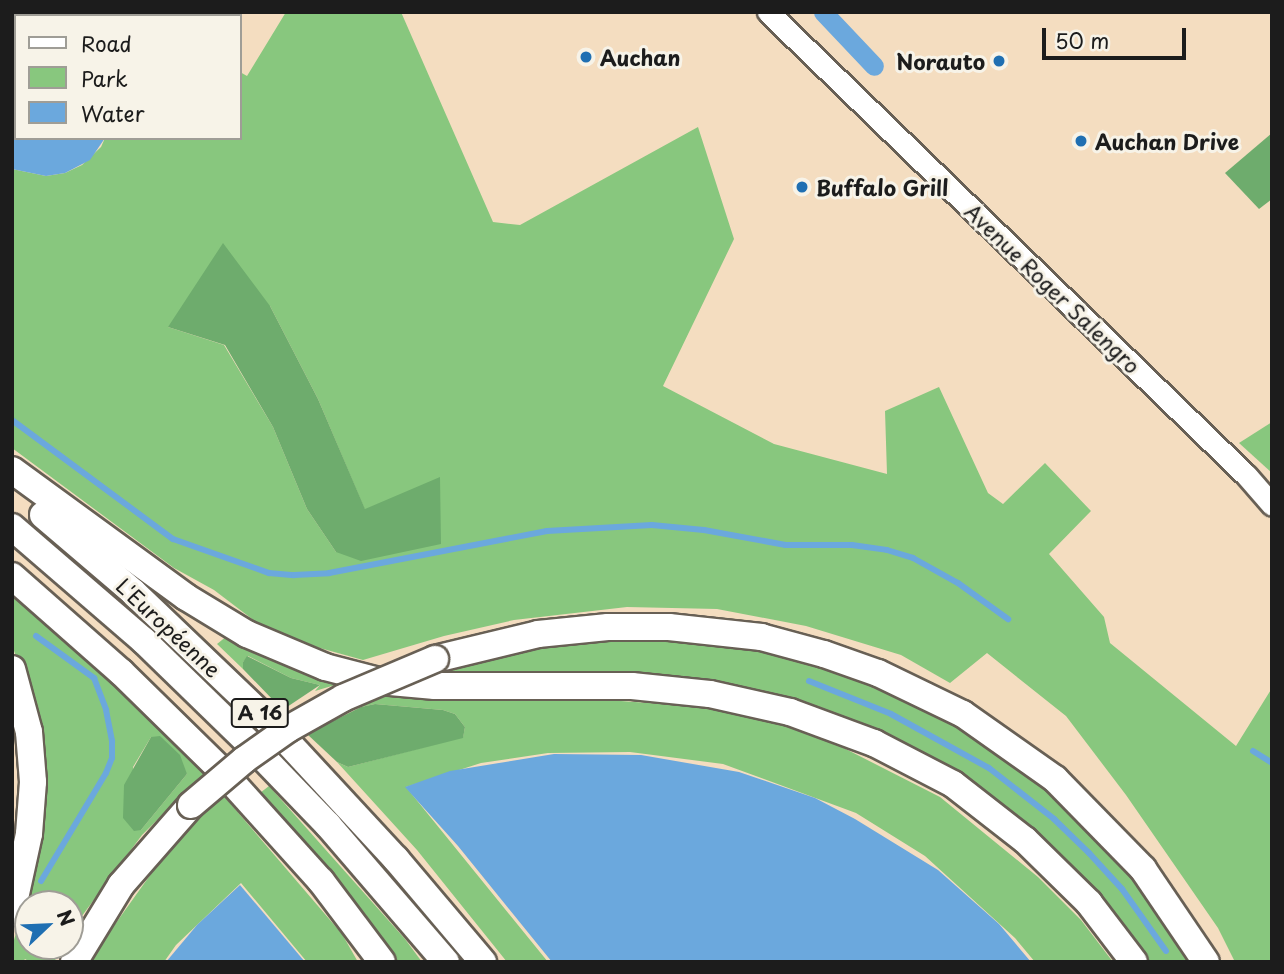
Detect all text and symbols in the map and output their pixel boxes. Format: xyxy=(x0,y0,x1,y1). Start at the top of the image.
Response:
legend xyxy=(14,14,242,140)
scale bar xyxy=(1046,14,1190,58)
text: 50 m xyxy=(1055,24,1109,56)
text: Road xyxy=(81,27,132,59)
place label: Auchan xyxy=(600,44,680,70)
place label: Norauto xyxy=(897,48,985,74)
marker: Auchan xyxy=(578,49,594,65)
marker: Norauto xyxy=(991,53,1007,69)
text: Park xyxy=(81,62,128,94)
text: Water xyxy=(81,97,144,129)
place label: Auchan Drive xyxy=(1095,128,1238,154)
marker: Auchan Drive xyxy=(1073,133,1089,149)
place label: Buffalo Grill xyxy=(816,174,948,200)
marker: Buffalo Grill xyxy=(794,179,810,195)
street label: Avenue Roger Salengro xyxy=(961,198,1145,378)
street label: L'Européenne xyxy=(112,572,226,682)
road number: A 16 xyxy=(230,698,290,728)
north arrow xyxy=(14,890,84,960)
text: N xyxy=(51,905,82,930)

